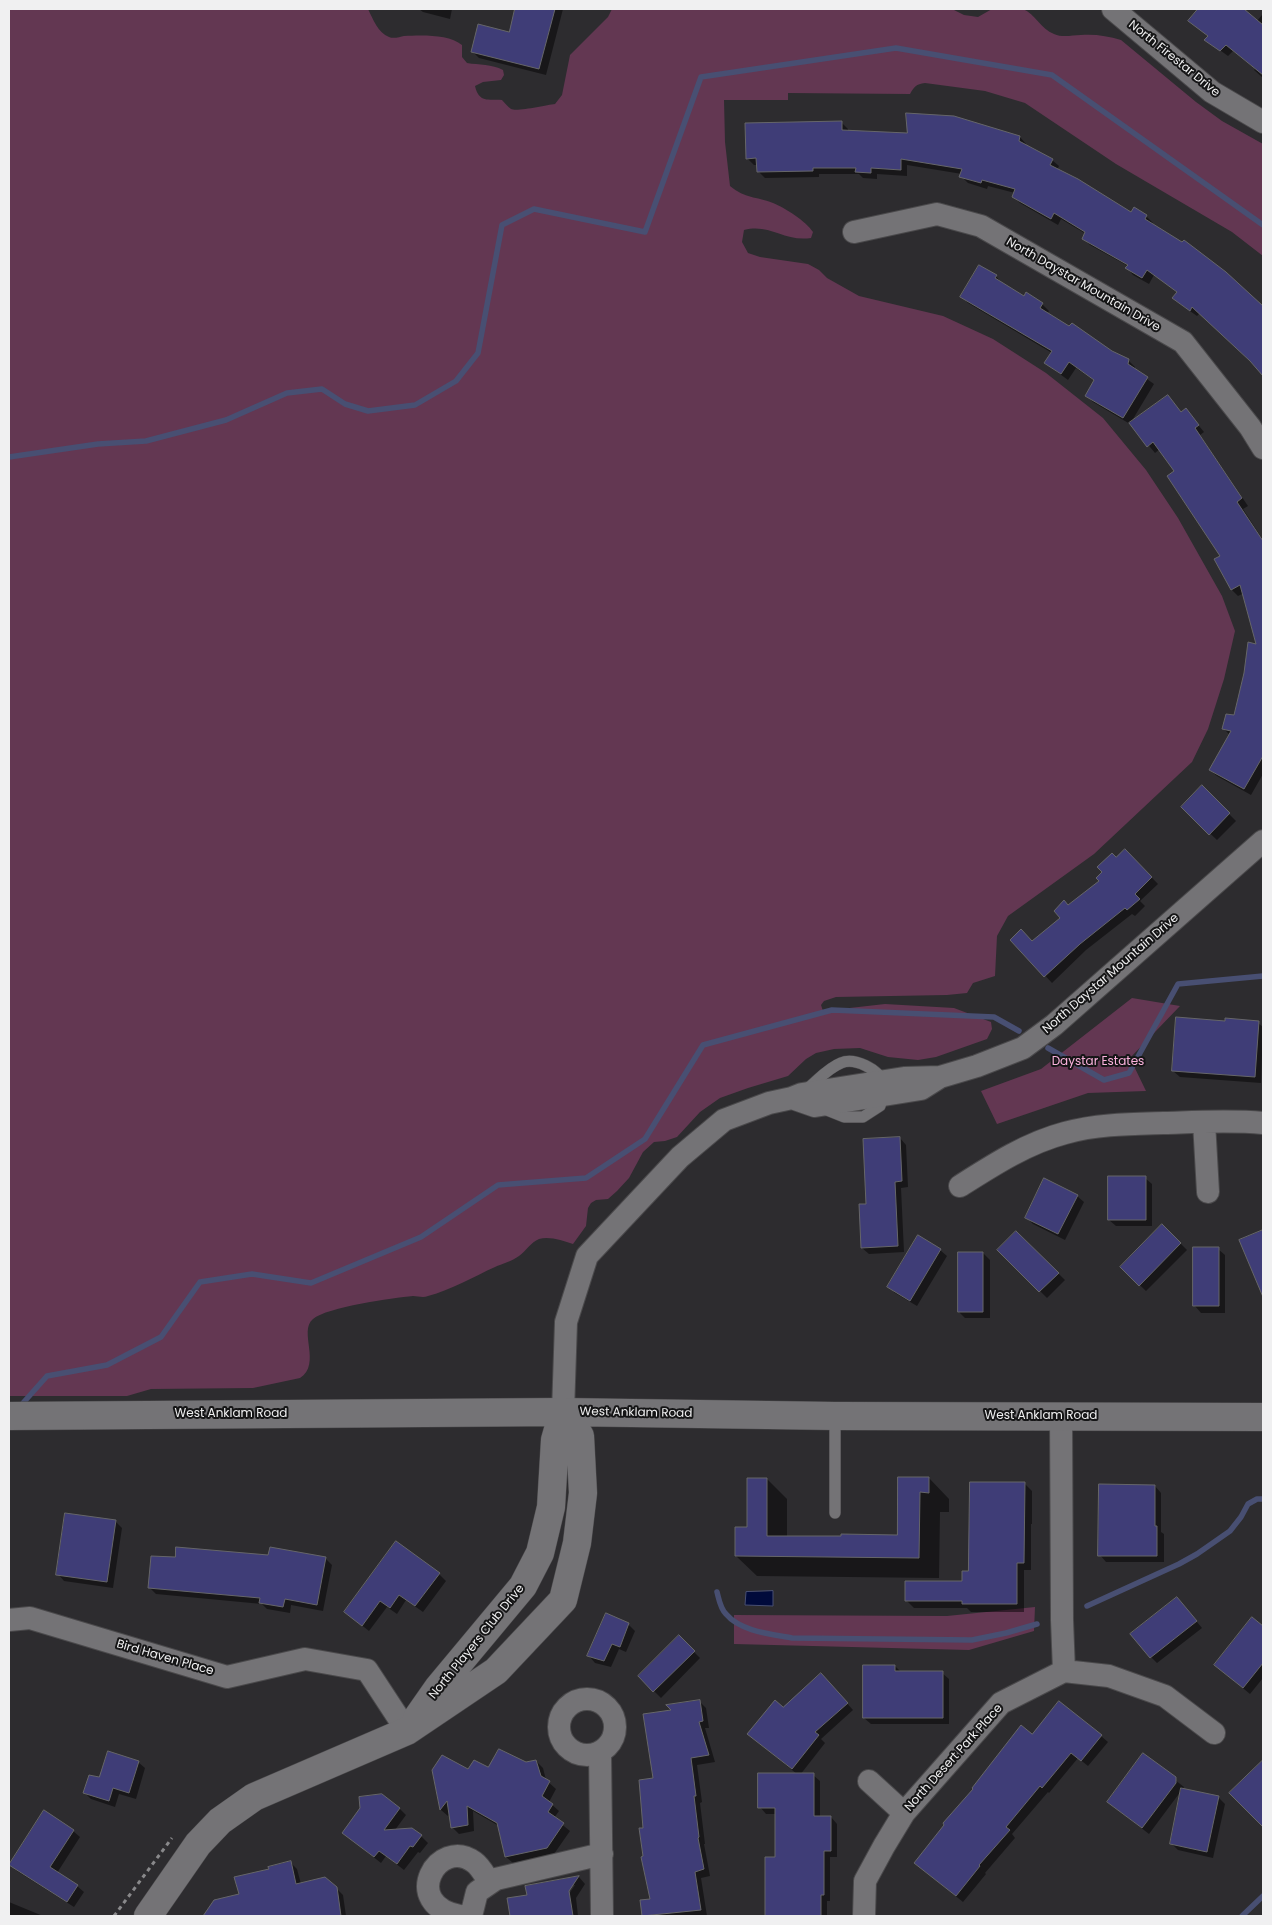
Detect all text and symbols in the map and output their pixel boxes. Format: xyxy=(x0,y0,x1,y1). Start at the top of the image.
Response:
street label: North Firestar Drive xyxy=(1125,18,1223,100)
street label: North Daystar Mountain Drive xyxy=(1003,235,1163,335)
street label: North Daystar Mountain Drive xyxy=(1040,911,1182,1037)
park label: Daystar Estates xyxy=(1052,1055,1144,1069)
street label: West Anklam Road xyxy=(580,1405,692,1421)
street label: West Anklam Road xyxy=(175,1407,287,1421)
street label: West Anklam Road xyxy=(985,1409,1097,1423)
street label: North Players Club Drive xyxy=(426,1582,528,1702)
street label: Bird Haven Place xyxy=(115,1637,215,1679)
street label: North Desert Park Place xyxy=(902,1701,1006,1815)

